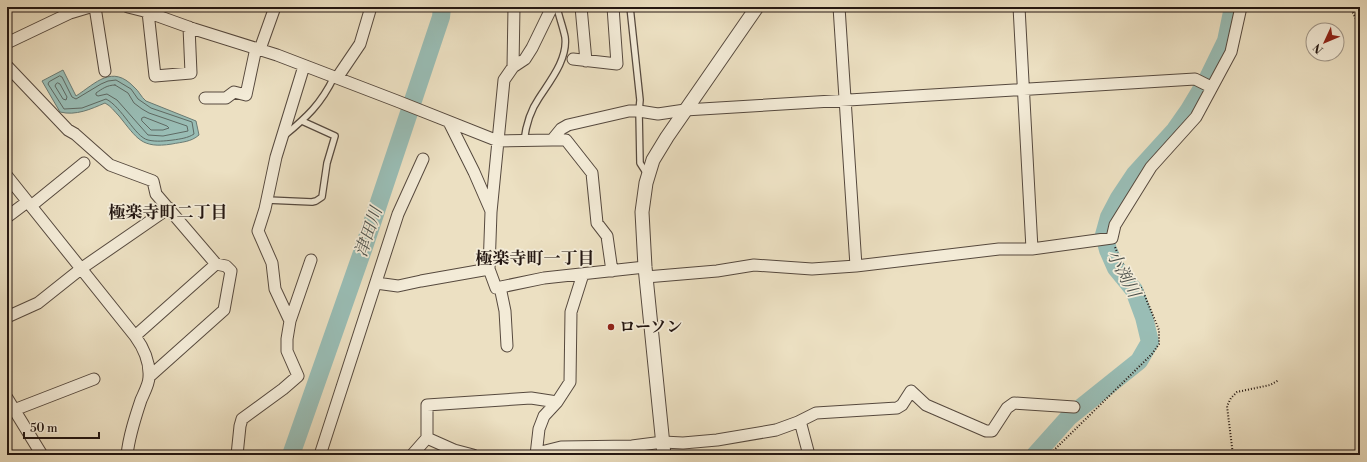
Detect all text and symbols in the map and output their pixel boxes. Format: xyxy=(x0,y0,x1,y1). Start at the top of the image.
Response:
north arrow xyxy=(1305,22,1345,62)
text: N xyxy=(1310,40,1327,56)
district label: 極楽寺町二丁目 xyxy=(109,202,228,224)
water label: 津田川 xyxy=(350,202,388,260)
water label: 小渕川 xyxy=(1101,246,1146,303)
district label: 極楽寺町一丁目 xyxy=(476,248,595,270)
place label: ローソン xyxy=(619,317,682,337)
marker: ローソン xyxy=(606,322,616,332)
scale bar xyxy=(24,414,99,440)
text: 50 m xyxy=(30,421,58,436)

